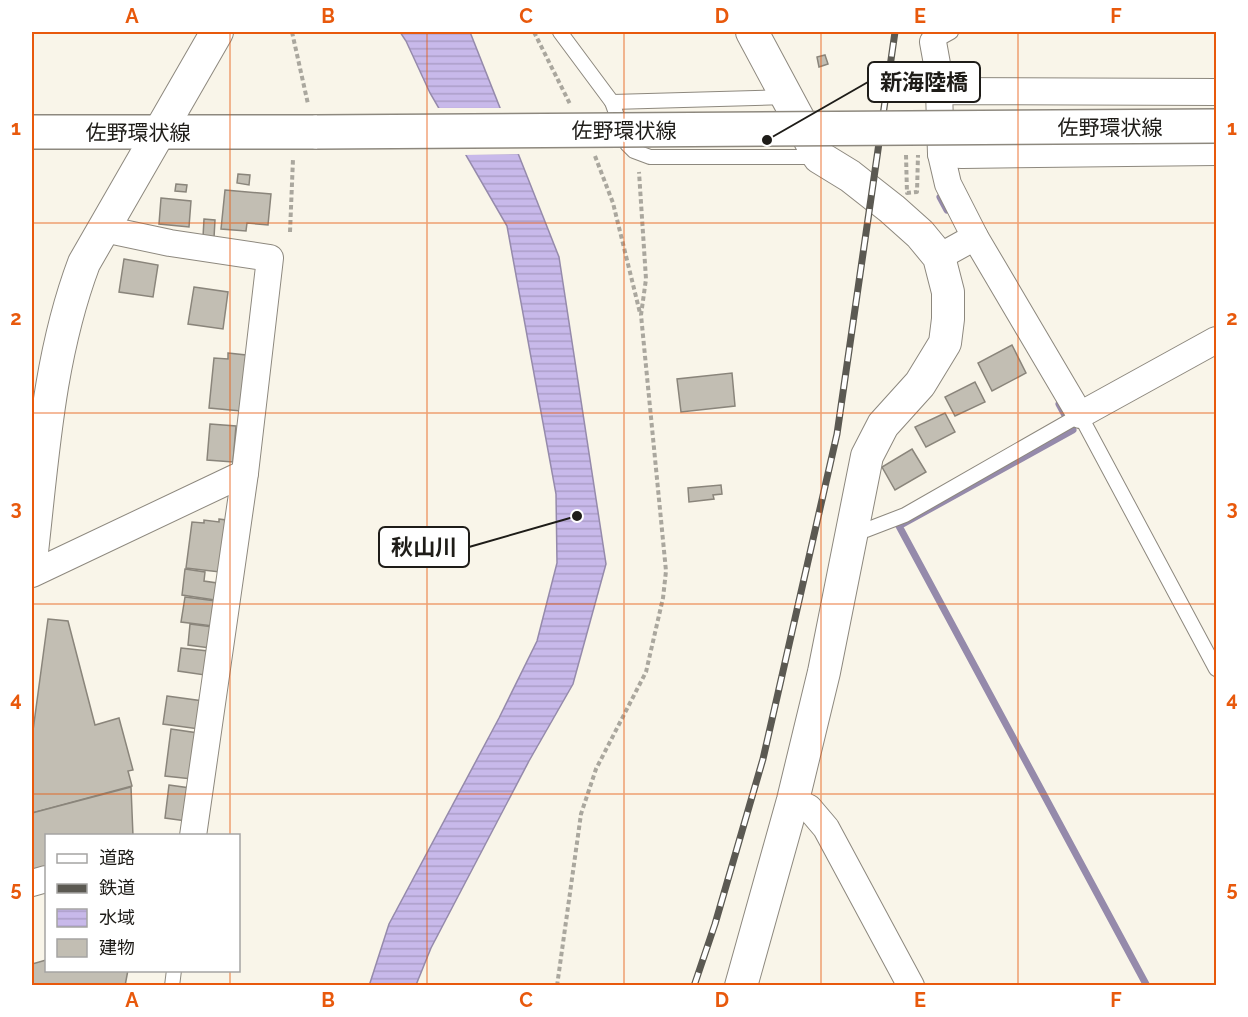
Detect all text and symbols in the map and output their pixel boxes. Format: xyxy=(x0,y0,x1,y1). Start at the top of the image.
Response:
text: A xyxy=(125,4,139,28)
text: B xyxy=(321,4,335,28)
text: C xyxy=(519,4,533,28)
text: D xyxy=(715,4,729,28)
text: E xyxy=(914,4,926,28)
text: F xyxy=(1110,4,1122,28)
callout: 新海陸橋 xyxy=(868,62,980,102)
text: 新海陸橋 xyxy=(880,69,968,95)
street label: 佐野環状線 xyxy=(1058,115,1163,140)
text: 1 xyxy=(11,116,21,140)
text: 1 xyxy=(1227,116,1237,140)
street label: 佐野環状線 xyxy=(572,118,677,143)
street label: 佐野環状線 xyxy=(86,120,191,145)
text: 2 xyxy=(10,306,22,330)
text: 2 xyxy=(1226,306,1238,330)
text: 3 xyxy=(10,496,22,520)
text: 3 xyxy=(1226,496,1238,520)
callout: 秋山川 xyxy=(379,527,469,567)
text: 秋山川 xyxy=(391,534,457,560)
text: 4 xyxy=(10,687,22,711)
text: 4 xyxy=(1226,687,1238,711)
legend xyxy=(45,834,240,972)
text: 道路 xyxy=(99,847,135,868)
text: 5 xyxy=(10,877,22,901)
text: 鉄道 xyxy=(99,877,135,898)
text: 5 xyxy=(1226,877,1238,901)
text: 水域 xyxy=(99,907,135,928)
text: 建物 xyxy=(99,937,135,958)
text: A xyxy=(125,988,139,1012)
text: B xyxy=(321,988,335,1012)
text: C xyxy=(519,988,533,1012)
text: D xyxy=(715,988,729,1012)
text: E xyxy=(914,988,926,1012)
text: F xyxy=(1110,988,1122,1012)

